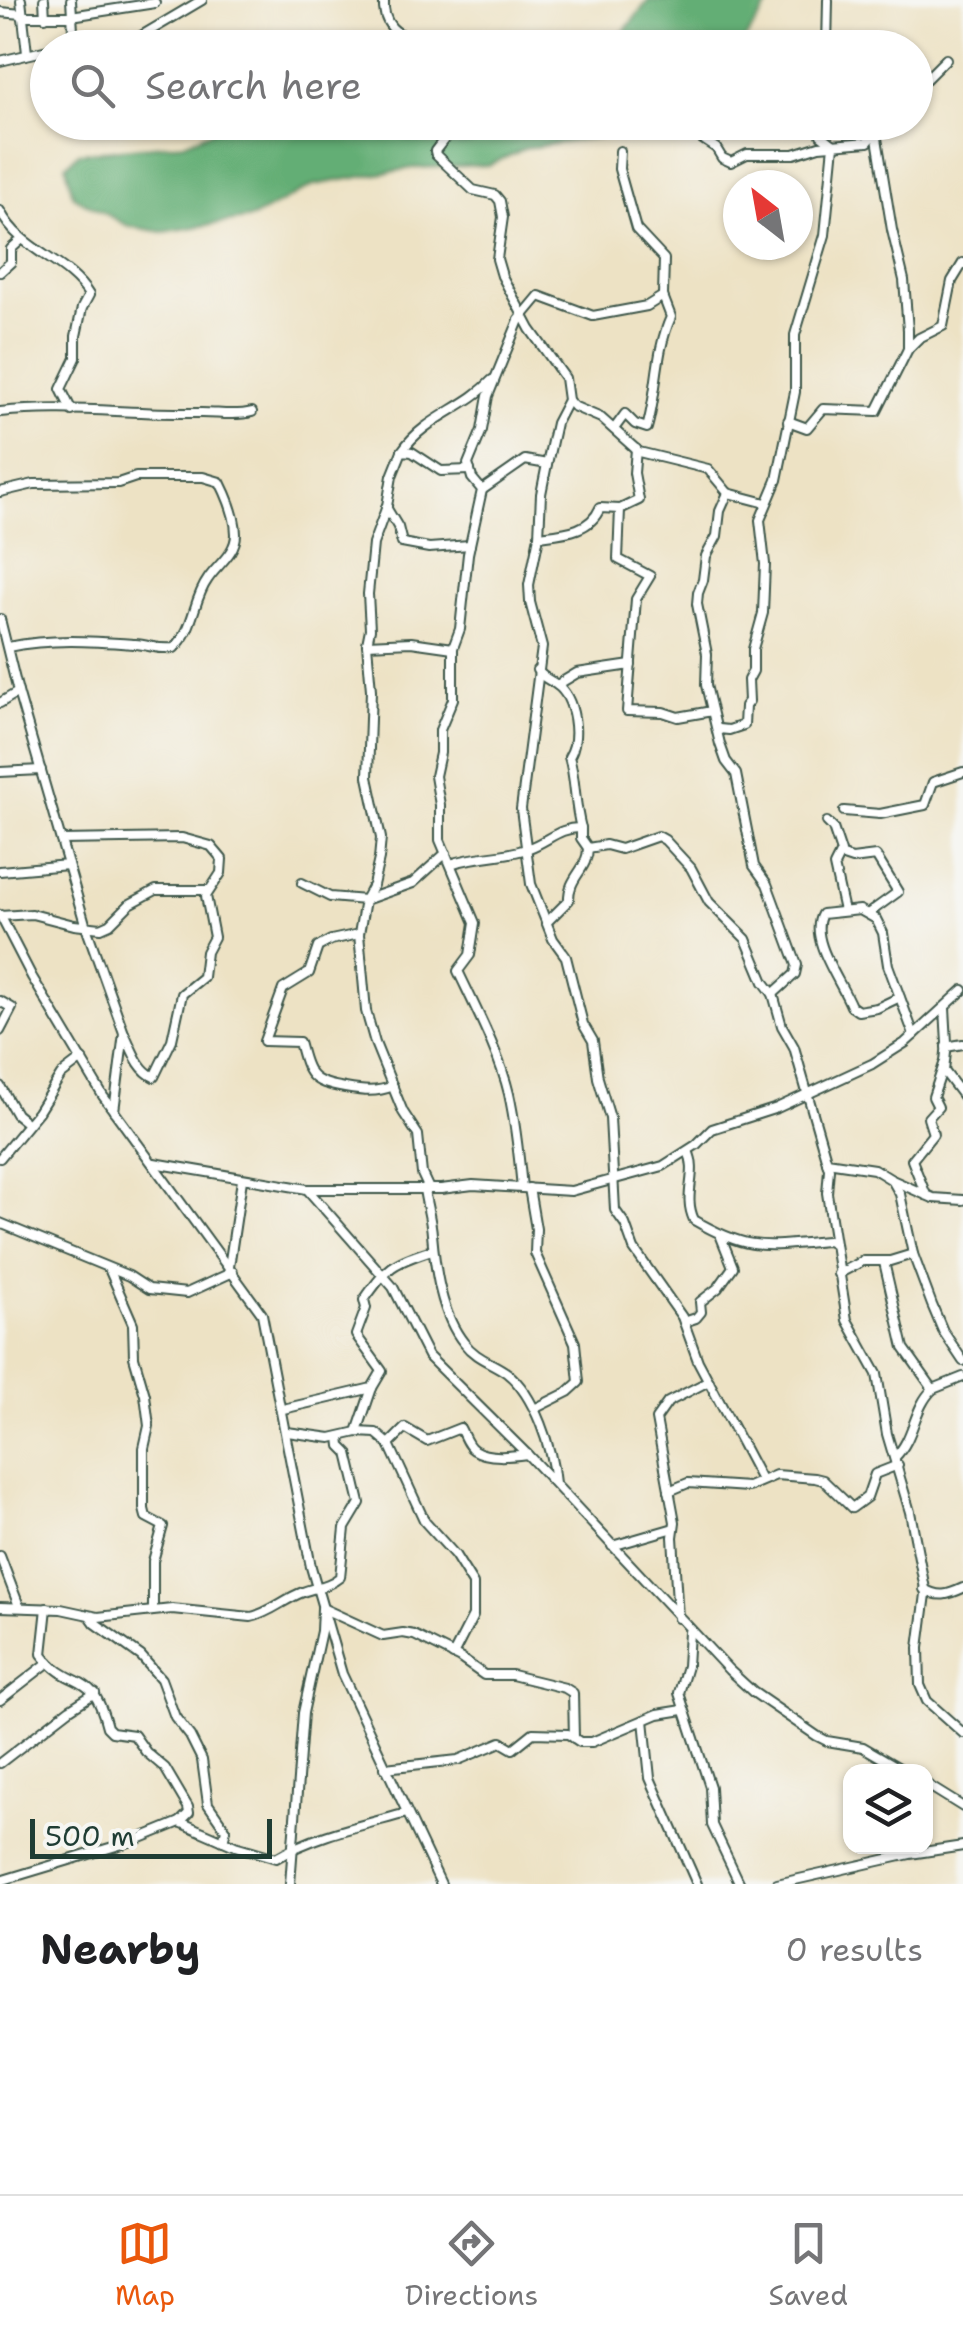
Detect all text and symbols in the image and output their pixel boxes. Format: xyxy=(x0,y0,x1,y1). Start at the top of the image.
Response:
search box xyxy=(30,30,933,140)
icon: search xyxy=(65,58,120,113)
text: Search here xyxy=(145,60,362,111)
north arrow xyxy=(723,170,813,260)
map controls xyxy=(843,1764,933,1854)
button: layers xyxy=(843,1764,933,1854)
scale bar xyxy=(30,1814,272,1858)
text: 500 m xyxy=(45,1817,135,1855)
text: Nearby xyxy=(40,1921,200,1977)
text: 0 results xyxy=(786,1928,923,1971)
tab: Map xyxy=(115,2216,175,2314)
tab: Directions xyxy=(405,2216,538,2314)
tab: Saved xyxy=(768,2216,848,2314)

